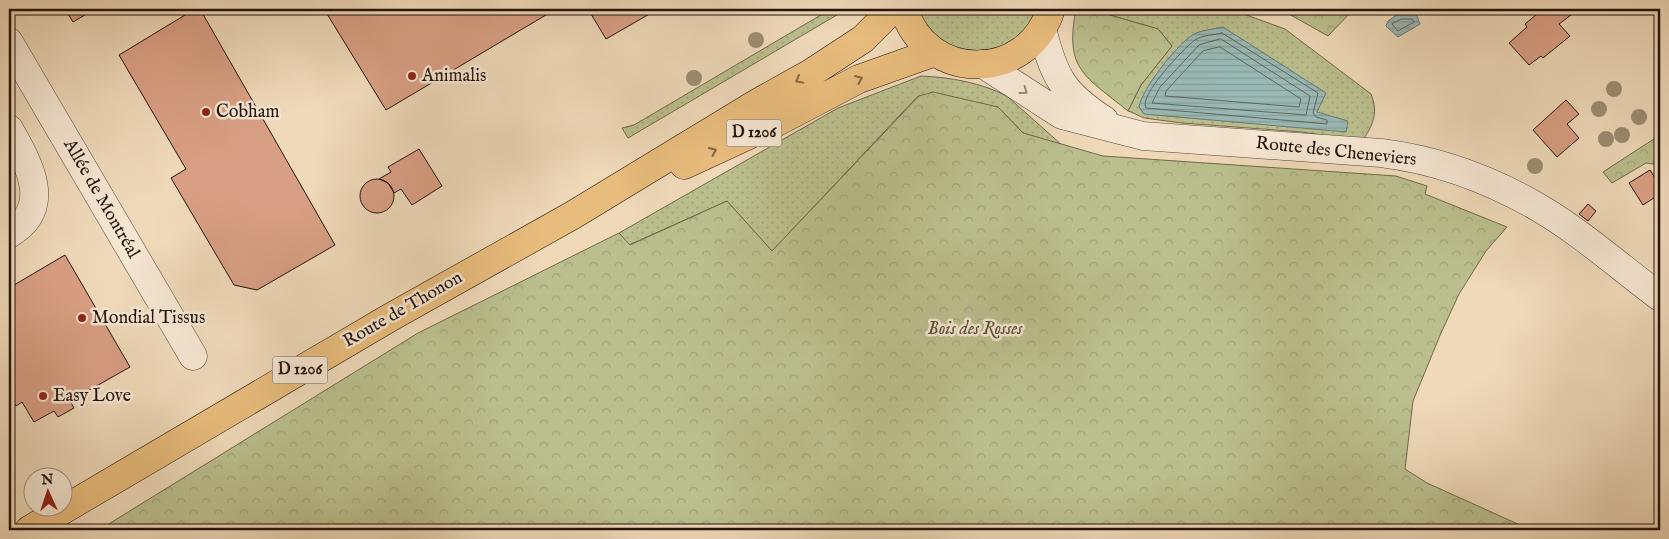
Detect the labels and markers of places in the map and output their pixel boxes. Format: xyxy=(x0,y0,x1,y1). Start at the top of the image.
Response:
place label: Animalis xyxy=(421,65,486,88)
marker: Animalis xyxy=(406,70,418,82)
place label: Cobham xyxy=(216,101,279,124)
marker: Cobham xyxy=(200,106,212,118)
place label: Mondial Tissus xyxy=(92,307,205,330)
marker: Mondial Tissus xyxy=(76,312,88,324)
place label: Easy Love xyxy=(53,385,131,408)
marker: Easy Love xyxy=(37,390,49,402)

